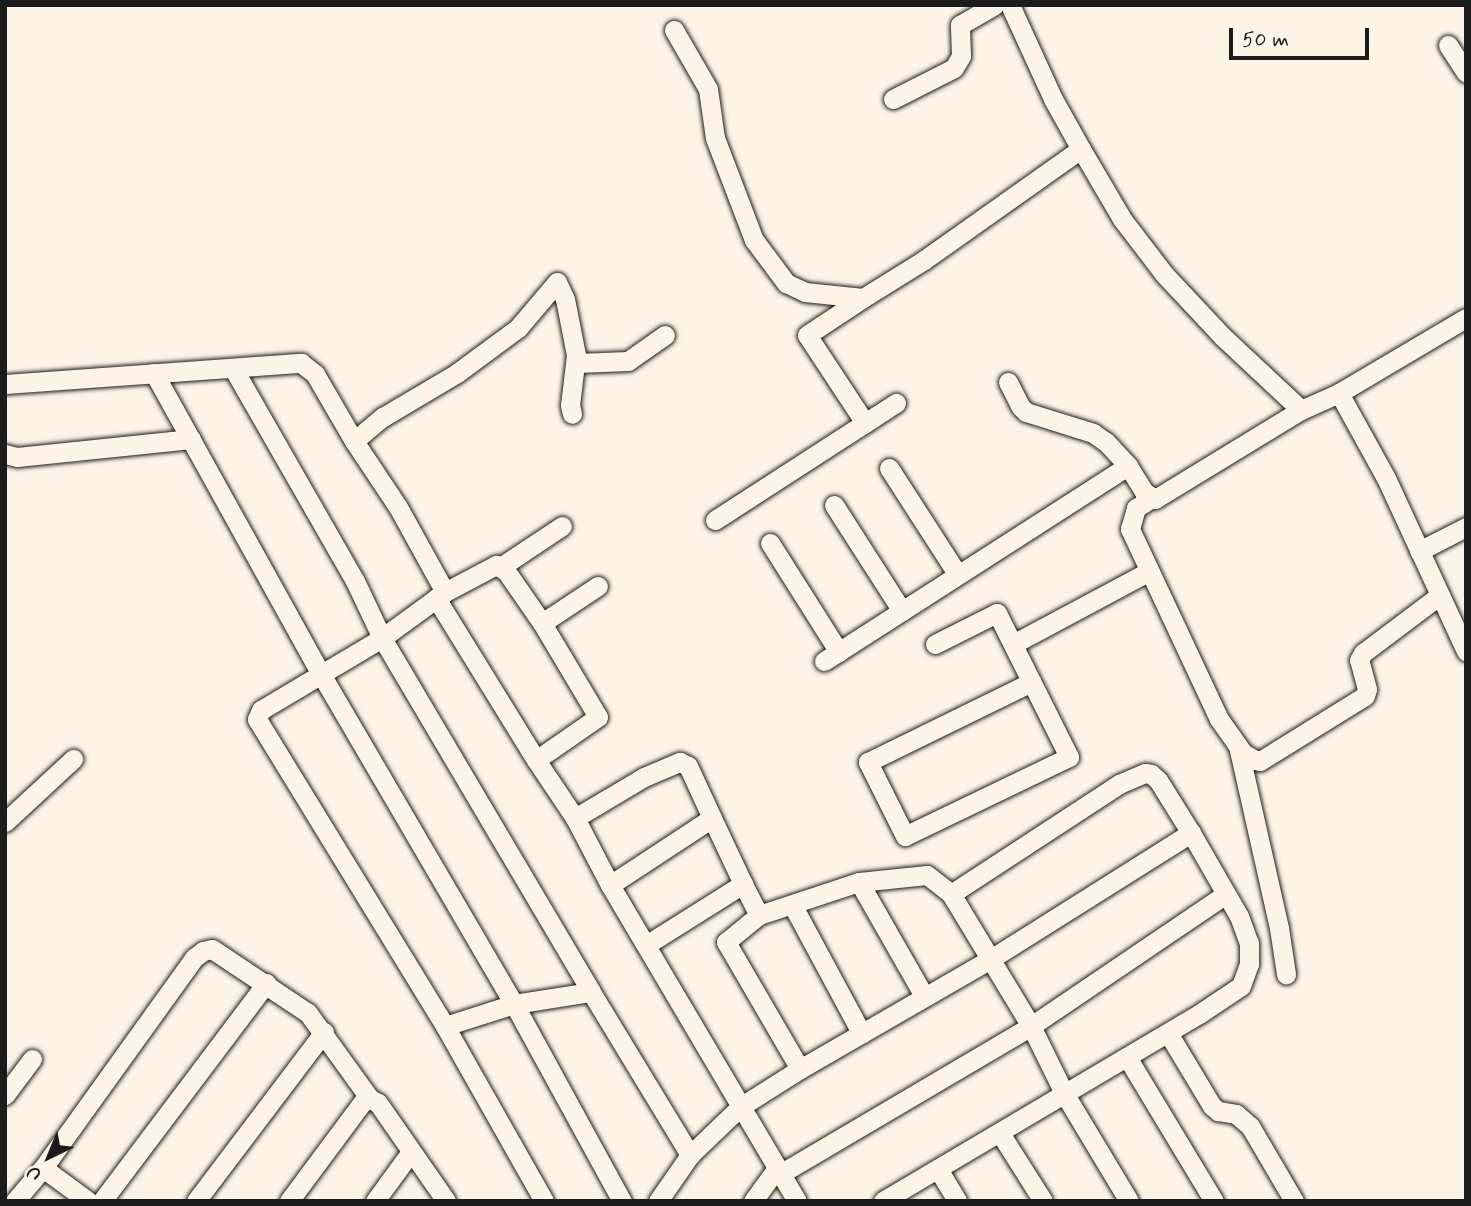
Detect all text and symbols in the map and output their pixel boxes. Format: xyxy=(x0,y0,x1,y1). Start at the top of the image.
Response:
scale bar xyxy=(1233,14,1373,58)
text: 50 m xyxy=(1242,26,1289,54)
north arrow xyxy=(14,1122,84,1192)
text: U xyxy=(21,1159,47,1186)

